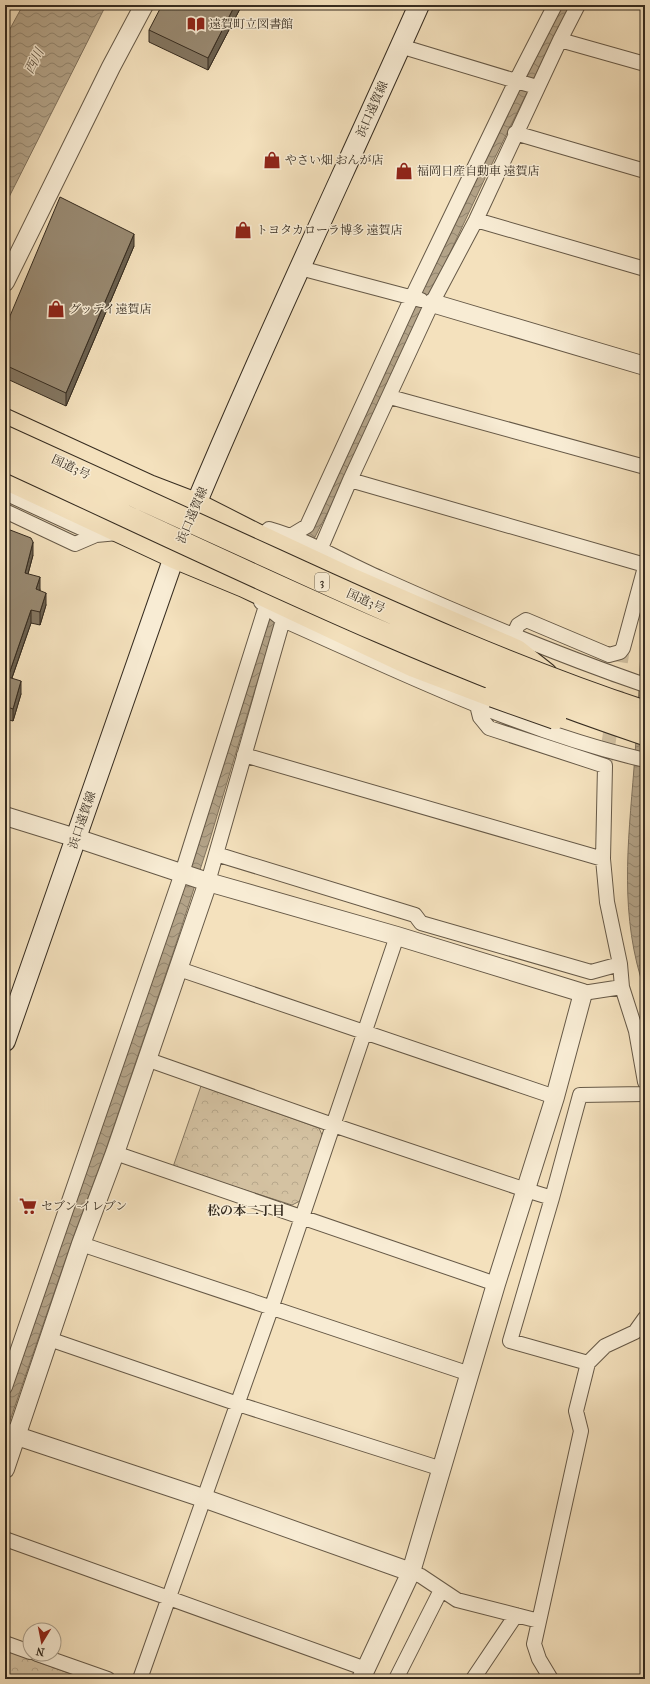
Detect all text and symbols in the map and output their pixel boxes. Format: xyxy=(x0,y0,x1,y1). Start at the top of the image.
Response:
library icon: 遠賀町立図書館 xyxy=(186,14,206,34)
place label: 遠賀町立図書館 xyxy=(209,17,293,31)
water label: 西川 xyxy=(21,44,47,76)
street label: 浜口遠賀線 xyxy=(353,79,391,139)
shop icon: やさい畑 おんが店 xyxy=(262,150,282,170)
place label: やさい畑 おんが店 xyxy=(285,153,384,167)
shop icon: 福岡日産自動車 遠賀店 xyxy=(394,161,414,181)
place label: 福岡日産自動車 遠賀店 xyxy=(417,164,540,178)
shop icon: トヨタカローラ博多 遠賀店 xyxy=(233,220,253,240)
place label: トヨタカローラ博多 遠賀店 xyxy=(256,223,403,237)
shop icon: グッデイ遠賀店 xyxy=(46,299,66,319)
place label: グッデイ遠賀店 xyxy=(69,302,152,316)
street label: 国道3号 xyxy=(49,452,93,482)
street label: 浜口遠賀線 xyxy=(174,485,210,545)
road number: 3 xyxy=(315,573,329,591)
street label: 国道3号 xyxy=(344,586,388,616)
street label: 浜口遠賀線 xyxy=(66,789,98,851)
supermarket icon: セブン-イレブン xyxy=(18,1196,38,1216)
place label: セブン-イレブン xyxy=(41,1199,127,1213)
district label: 松の本二丁目 xyxy=(207,1203,285,1218)
north arrow xyxy=(22,1622,62,1662)
text: N xyxy=(34,1644,46,1658)

